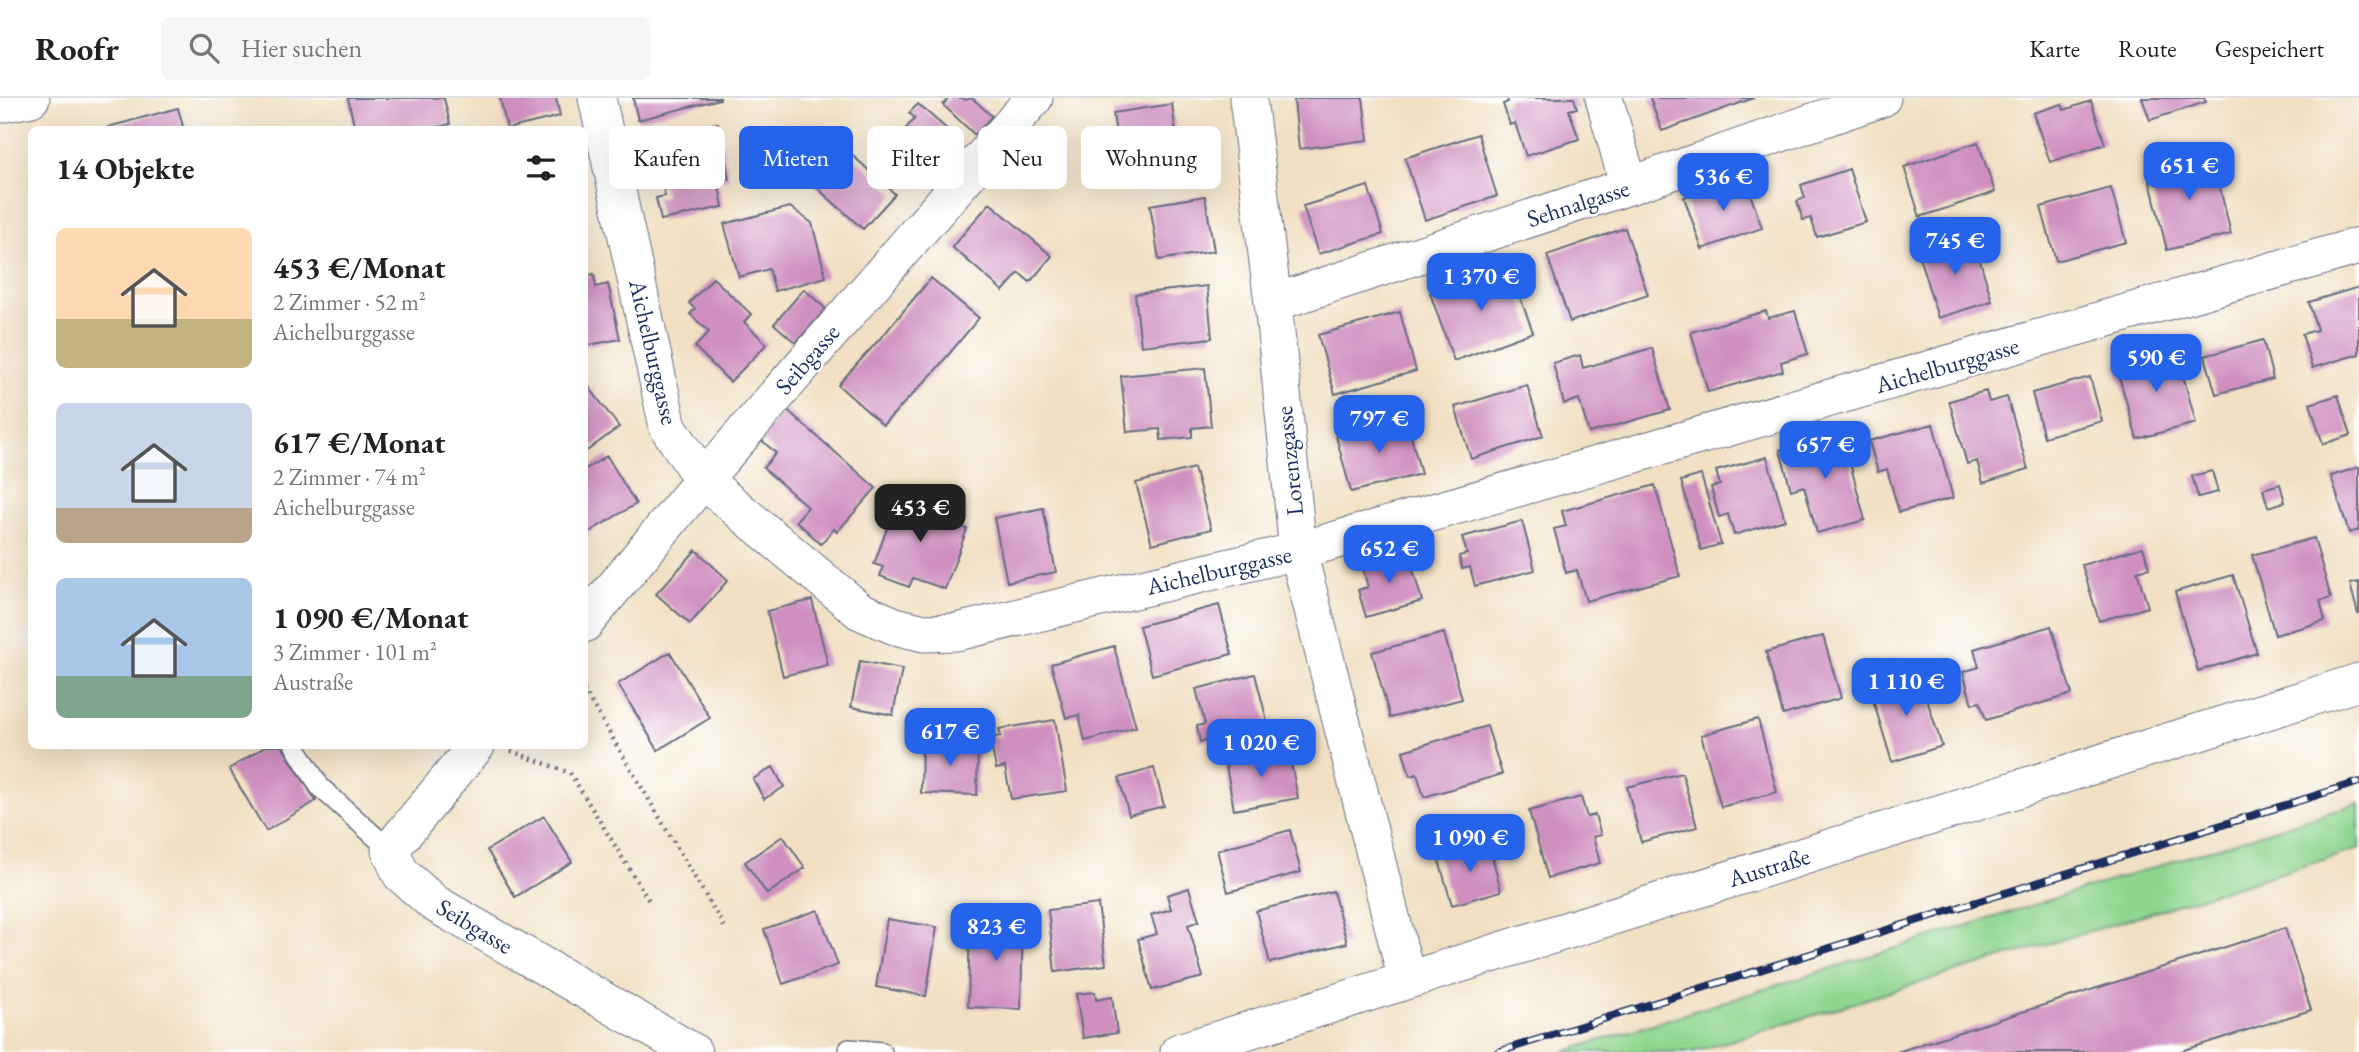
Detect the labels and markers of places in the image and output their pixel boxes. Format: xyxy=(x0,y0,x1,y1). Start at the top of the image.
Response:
pin: 651 € xyxy=(2140,142,2238,202)
pin: 536 € xyxy=(1674,153,1772,213)
pin: 745 € xyxy=(1906,218,2004,277)
pin: 1 370 € xyxy=(1416,254,1546,313)
pin: 590 € xyxy=(2107,334,2205,394)
pin: 797 € xyxy=(1330,396,1428,455)
pin: 657 € xyxy=(1776,422,1874,481)
pin: 453 € xyxy=(871,484,969,544)
pin: 652 € xyxy=(1340,526,1438,585)
pin: 1 110 € xyxy=(1841,658,1971,718)
pin: 617 € xyxy=(901,708,999,768)
pin: 1 020 € xyxy=(1196,720,1326,779)
pin: 1 090 € xyxy=(1405,814,1535,874)
pin: 823 € xyxy=(947,904,1045,963)

